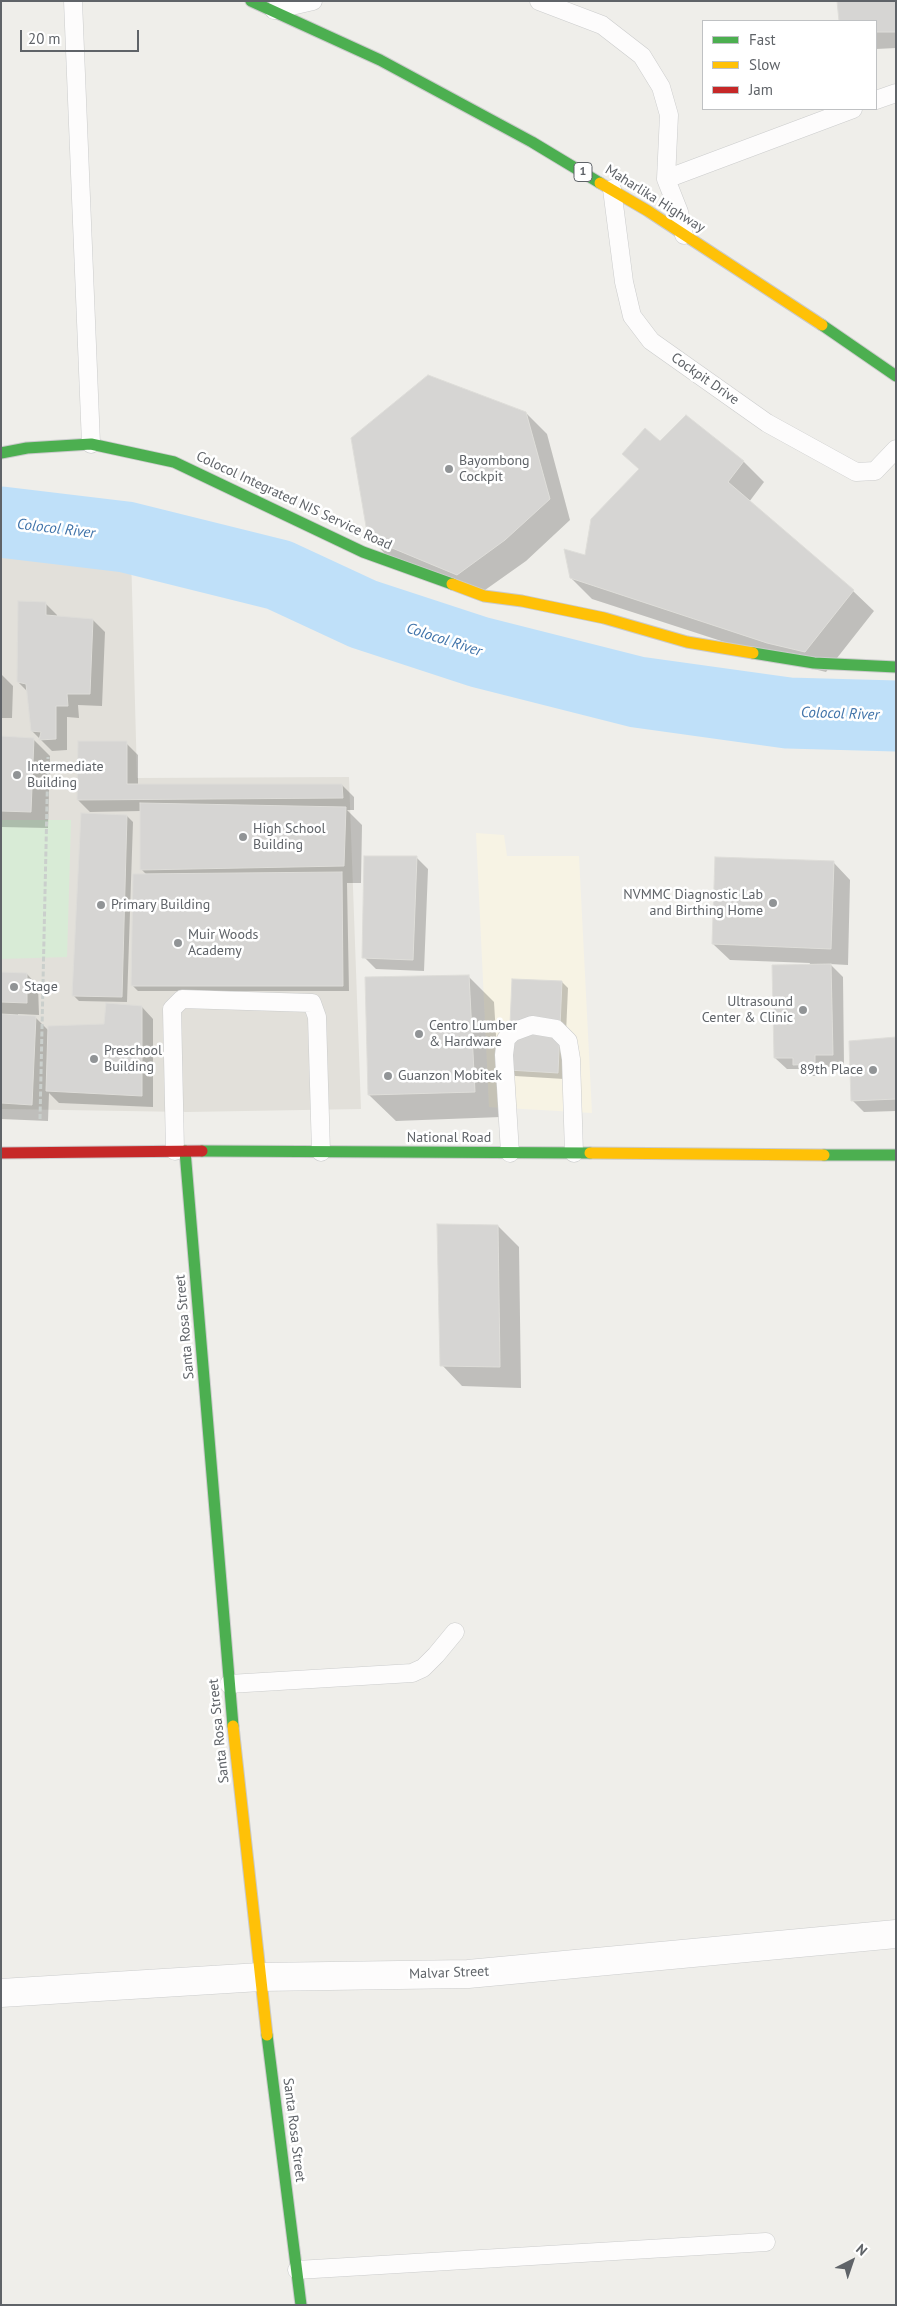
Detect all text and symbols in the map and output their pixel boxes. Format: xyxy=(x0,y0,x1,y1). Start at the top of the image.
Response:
scale bar xyxy=(22,20,141,52)
legend xyxy=(702,20,877,110)
text: 20 m xyxy=(28,29,61,48)
text: Fast xyxy=(749,30,776,49)
text: Slow xyxy=(749,55,780,74)
text: Jam xyxy=(749,80,773,99)
street label: Maharlika Highway xyxy=(602,161,708,237)
road number: 1 xyxy=(574,162,592,182)
street label: Cockpit Drive xyxy=(668,349,742,409)
street label: Colocol Integrated NIS Service Road xyxy=(193,448,395,554)
place label: Bayombong Cockpit xyxy=(459,453,530,486)
marker: Bayombong Cockpit xyxy=(443,463,455,475)
water label: Colocol River xyxy=(16,515,96,543)
water label: Colocol River xyxy=(404,619,484,661)
water label: Colocol River xyxy=(800,704,880,724)
place label: Intermediate Building xyxy=(27,759,104,792)
marker: Intermediate Building xyxy=(11,769,23,781)
place label: High School Building xyxy=(253,821,326,854)
marker: High School Building xyxy=(237,831,249,843)
place label: NVMMC Diagnostic Lab and Birthing Home xyxy=(623,887,763,920)
place label: Primary Building xyxy=(111,897,210,913)
marker: NVMMC Diagnostic Lab and Birthing Home xyxy=(767,897,779,909)
marker: Primary Building xyxy=(95,899,107,911)
place label: Muir Woods Academy xyxy=(188,927,258,960)
marker: Muir Woods Academy xyxy=(172,937,184,949)
place label: Stage xyxy=(24,979,58,995)
marker: Stage xyxy=(8,981,20,993)
place label: Ultrasound Center & Clinic xyxy=(702,994,793,1026)
marker: Ultrasound Center & Clinic xyxy=(797,1004,809,1016)
place label: Centro Lumber & Hardware xyxy=(429,1018,517,1050)
marker: Centro Lumber & Hardware xyxy=(413,1028,425,1040)
place label: Preschool Building xyxy=(104,1043,162,1076)
marker: Preschool Building xyxy=(88,1053,100,1065)
place label: 89th Place xyxy=(800,1062,863,1078)
marker: 89th Place xyxy=(867,1064,879,1076)
place label: Guanzon Mobitek xyxy=(398,1068,502,1084)
marker: Guanzon Mobitek xyxy=(382,1070,394,1082)
street label: National Road xyxy=(407,1130,491,1146)
street label: Santa Rosa Street xyxy=(172,1274,198,1380)
street label: Santa Rosa Street xyxy=(205,1678,233,1784)
street label: Malvar Street xyxy=(409,1963,489,1983)
street label: Santa Rosa Street xyxy=(279,2077,309,2183)
north arrow xyxy=(827,2236,877,2286)
text: N xyxy=(852,2240,871,2259)

